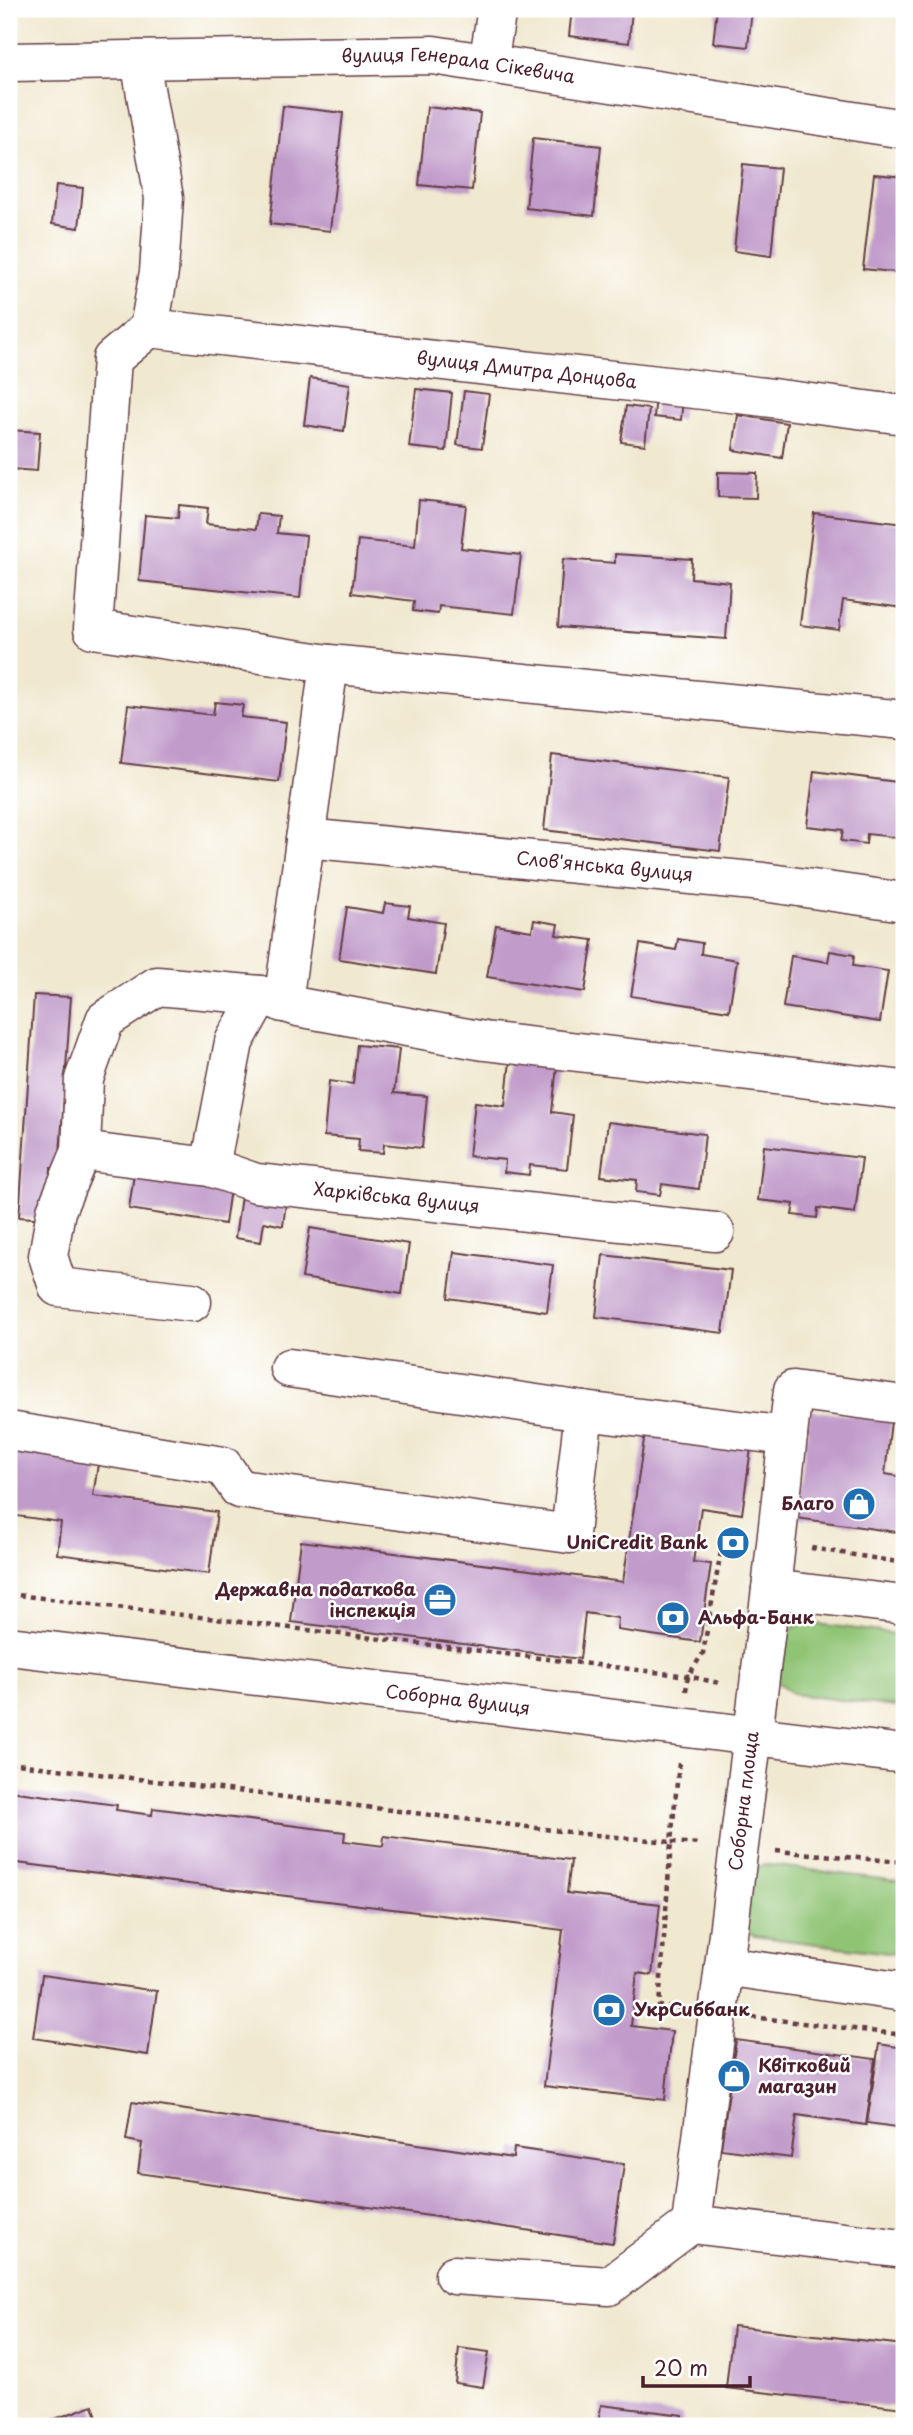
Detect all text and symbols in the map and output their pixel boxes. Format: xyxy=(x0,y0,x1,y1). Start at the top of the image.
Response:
street label: вулиця Генерала Сікевича xyxy=(341,39,578,89)
street label: вулиця Дмитра Донцова xyxy=(415,343,639,395)
street label: Слов'янська вулиця xyxy=(515,843,694,887)
street label: Харківська вулиця xyxy=(312,1174,481,1219)
shop icon: Благо xyxy=(840,1485,878,1523)
place label: Благо xyxy=(781,1489,834,1516)
bank icon: UniCredit Bank xyxy=(714,1524,752,1562)
place label: UniCredit Bank xyxy=(566,1528,708,1555)
place label: Державна податкова інспекція xyxy=(215,1575,416,1623)
office icon: Державна податкова інспекція xyxy=(421,1581,459,1619)
bank icon: Альфа-Банк xyxy=(654,1599,692,1637)
place label: Альфа-Банк xyxy=(698,1603,815,1630)
street label: Соборна вулиця xyxy=(384,1677,532,1721)
street label: Соборна площа xyxy=(721,1729,765,1872)
bank icon: УкрСиббанк xyxy=(590,1991,628,2029)
place label: УкрСиббанк xyxy=(633,1995,750,2022)
place label: Квітковий магазин xyxy=(758,2051,851,2099)
shop icon: Квітковий магазин xyxy=(715,2057,753,2095)
scale bar xyxy=(643,2344,750,2388)
text: 20 m xyxy=(654,2351,708,2383)

